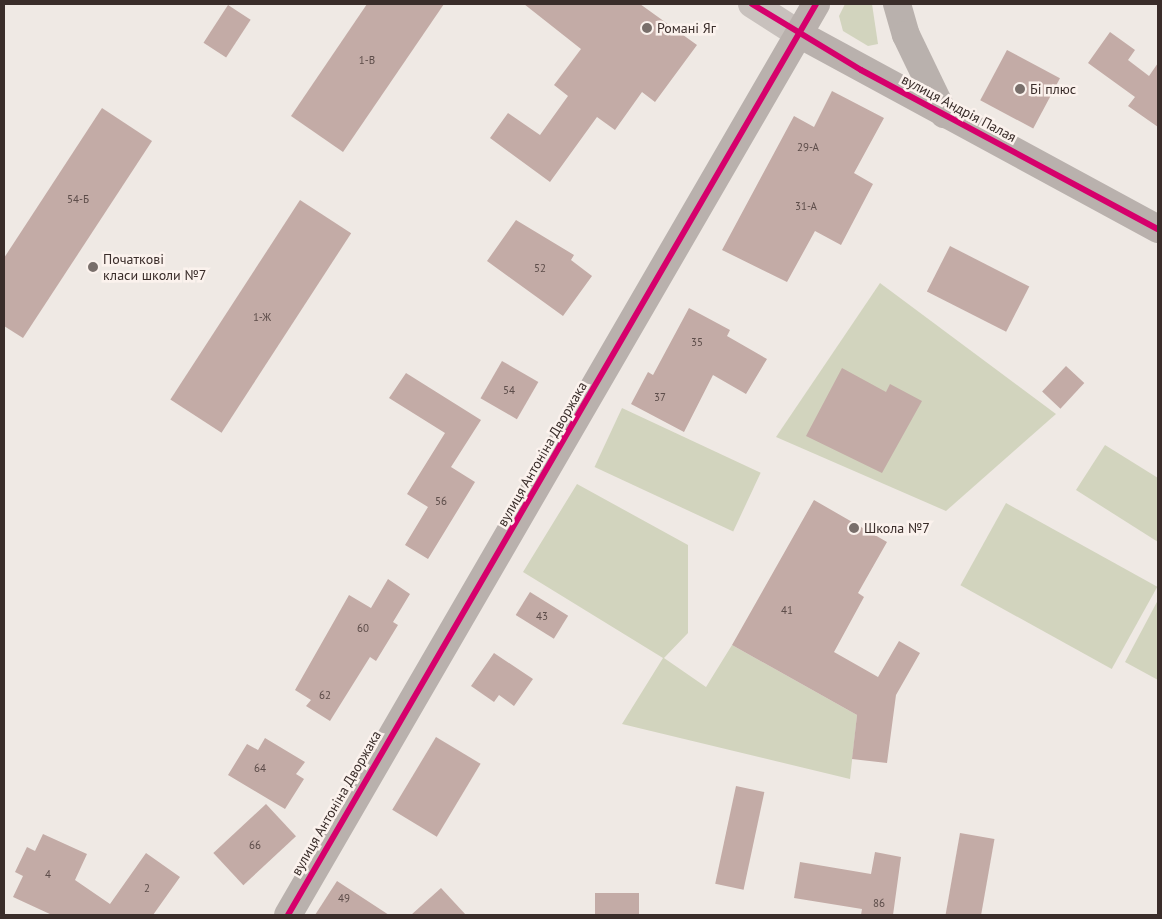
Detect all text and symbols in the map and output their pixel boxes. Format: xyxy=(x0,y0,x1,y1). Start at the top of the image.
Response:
place label: Романі Яг xyxy=(657,20,716,36)
marker: Романі Яг xyxy=(641,22,653,34)
house number: 1-В xyxy=(359,53,375,67)
street label: вулиця Андрія Палая xyxy=(899,71,1019,145)
place label: Бі плюс xyxy=(1030,81,1076,97)
marker: Бі плюс xyxy=(1014,83,1026,95)
house number: 29-А xyxy=(797,140,819,154)
house number: 54-Б xyxy=(67,192,89,206)
house number: 31-А xyxy=(795,199,817,213)
place label: Початкові класи школи №7 xyxy=(103,251,206,284)
marker: Початкові класи школи №7 xyxy=(87,261,99,273)
house number: 52 xyxy=(534,261,546,275)
house number: 1-Ж xyxy=(253,310,271,324)
house number: 35 xyxy=(691,335,703,349)
street label: вулиця Антоніна Дворжака xyxy=(493,378,591,530)
house number: 54 xyxy=(503,383,515,397)
house number: 37 xyxy=(654,390,666,404)
house number: 56 xyxy=(435,494,447,508)
place label: Школа №7 xyxy=(864,520,930,536)
marker: Школа №7 xyxy=(848,522,860,534)
house number: 41 xyxy=(781,603,793,617)
house number: 43 xyxy=(536,609,548,623)
house number: 60 xyxy=(357,621,369,635)
house number: 62 xyxy=(319,688,331,702)
street label: вулиця Антоніна Дворжака xyxy=(287,727,385,879)
house number: 64 xyxy=(254,761,266,775)
house number: 66 xyxy=(249,838,261,852)
house number: 4 xyxy=(45,867,51,881)
house number: 2 xyxy=(144,881,150,895)
house number: 49 xyxy=(338,891,350,905)
house number: 86 xyxy=(873,896,885,910)

